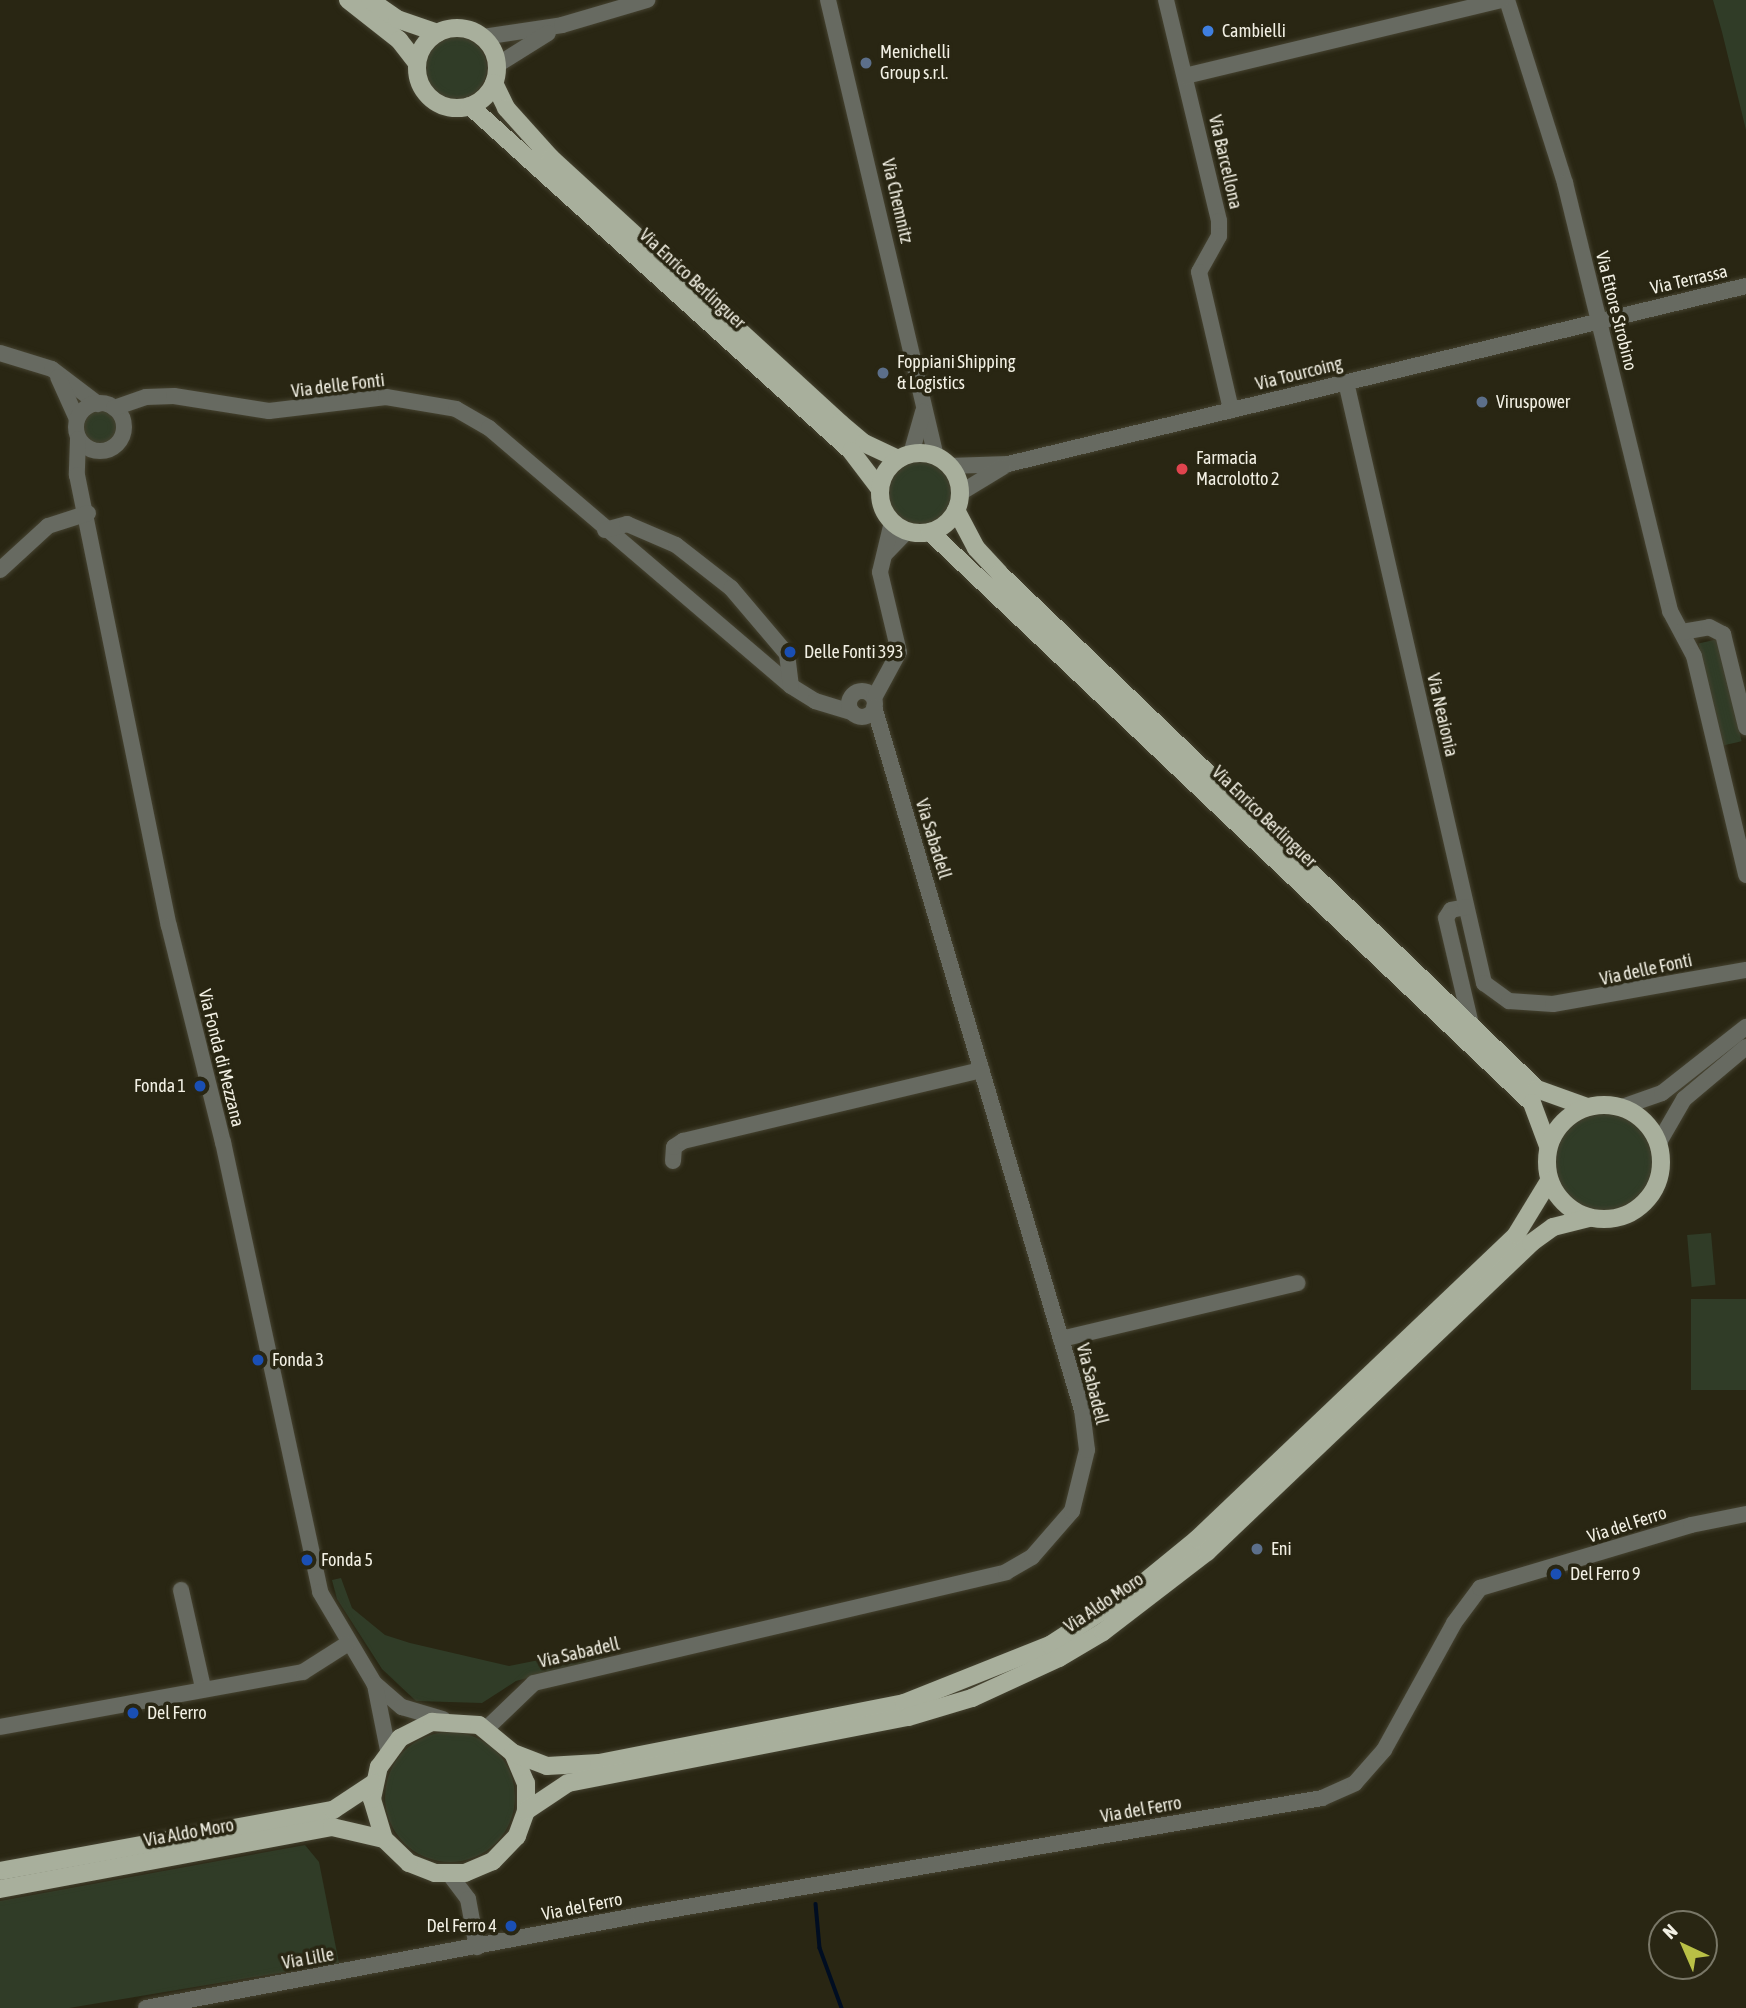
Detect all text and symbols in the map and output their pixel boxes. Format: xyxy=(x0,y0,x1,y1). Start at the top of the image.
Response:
place label: Cambielli xyxy=(1222,20,1286,42)
marker: Cambielli xyxy=(1200,23,1216,39)
place label: Menichelli Group s.r.l. xyxy=(880,42,950,84)
marker: Menichelli Group s.r.l. xyxy=(858,55,874,71)
street label: Via Barcellona xyxy=(1204,113,1246,211)
street label: Via Chemnitz xyxy=(877,157,917,245)
street label: Via Enrico Berlinguer xyxy=(635,224,749,334)
street label: Via Ettore Strobino xyxy=(1591,249,1641,373)
street label: Via Terrassa xyxy=(1648,261,1730,299)
place label: Foppiani Shipping & Logistics xyxy=(897,352,1015,394)
street label: Via Tourcoing xyxy=(1253,353,1345,395)
marker: Foppiani Shipping & Logistics xyxy=(875,365,891,381)
street label: Via delle Fonti xyxy=(290,370,386,402)
place label: Viruspower xyxy=(1496,391,1570,413)
marker: Viruspower xyxy=(1474,394,1490,410)
place label: Farmacia Macrolotto 2 xyxy=(1196,448,1279,490)
marker: Farmacia Macrolotto 2 xyxy=(1174,461,1190,477)
place label: Delle Fonti 393 xyxy=(804,641,904,663)
marker: Delle Fonti 393 xyxy=(782,644,798,660)
street label: Via Neaionia xyxy=(1422,671,1462,759)
street label: Via Enrico Berlinguer xyxy=(1207,762,1321,872)
street label: Via Sabadell xyxy=(911,796,955,882)
street label: Via delle Fonti xyxy=(1598,950,1694,990)
street label: Via Fonda di Mezzana xyxy=(193,987,249,1129)
place label: Fonda 1 xyxy=(134,1075,186,1097)
marker: Fonda 1 xyxy=(192,1078,208,1094)
street label: Via Sabadell xyxy=(1071,1341,1113,1427)
place label: Fonda 3 xyxy=(272,1349,324,1371)
marker: Fonda 3 xyxy=(250,1352,266,1368)
street label: Via del Ferro xyxy=(1585,1502,1669,1548)
place label: Eni xyxy=(1271,1538,1292,1560)
marker: Eni xyxy=(1249,1541,1265,1557)
place label: Fonda 5 xyxy=(321,1549,373,1571)
marker: Fonda 5 xyxy=(299,1552,315,1568)
place label: Del Ferro 9 xyxy=(1570,1563,1641,1585)
marker: Del Ferro 9 xyxy=(1548,1566,1564,1582)
street label: Via Aldo Moro xyxy=(1060,1569,1148,1637)
street label: Via Sabadell xyxy=(536,1633,622,1673)
place label: Del Ferro xyxy=(147,1702,207,1724)
marker: Del Ferro xyxy=(125,1705,141,1721)
street label: Via del Ferro xyxy=(1099,1792,1183,1828)
street label: Via Aldo Moro xyxy=(142,1814,236,1852)
street label: Via del Ferro xyxy=(540,1889,624,1925)
north arrow xyxy=(1648,1910,1718,1980)
place label: Del Ferro 4 xyxy=(426,1915,497,1937)
marker: Del Ferro 4 xyxy=(503,1918,519,1934)
text: N xyxy=(1658,1920,1681,1943)
street label: Via Lille xyxy=(280,1944,336,1974)

